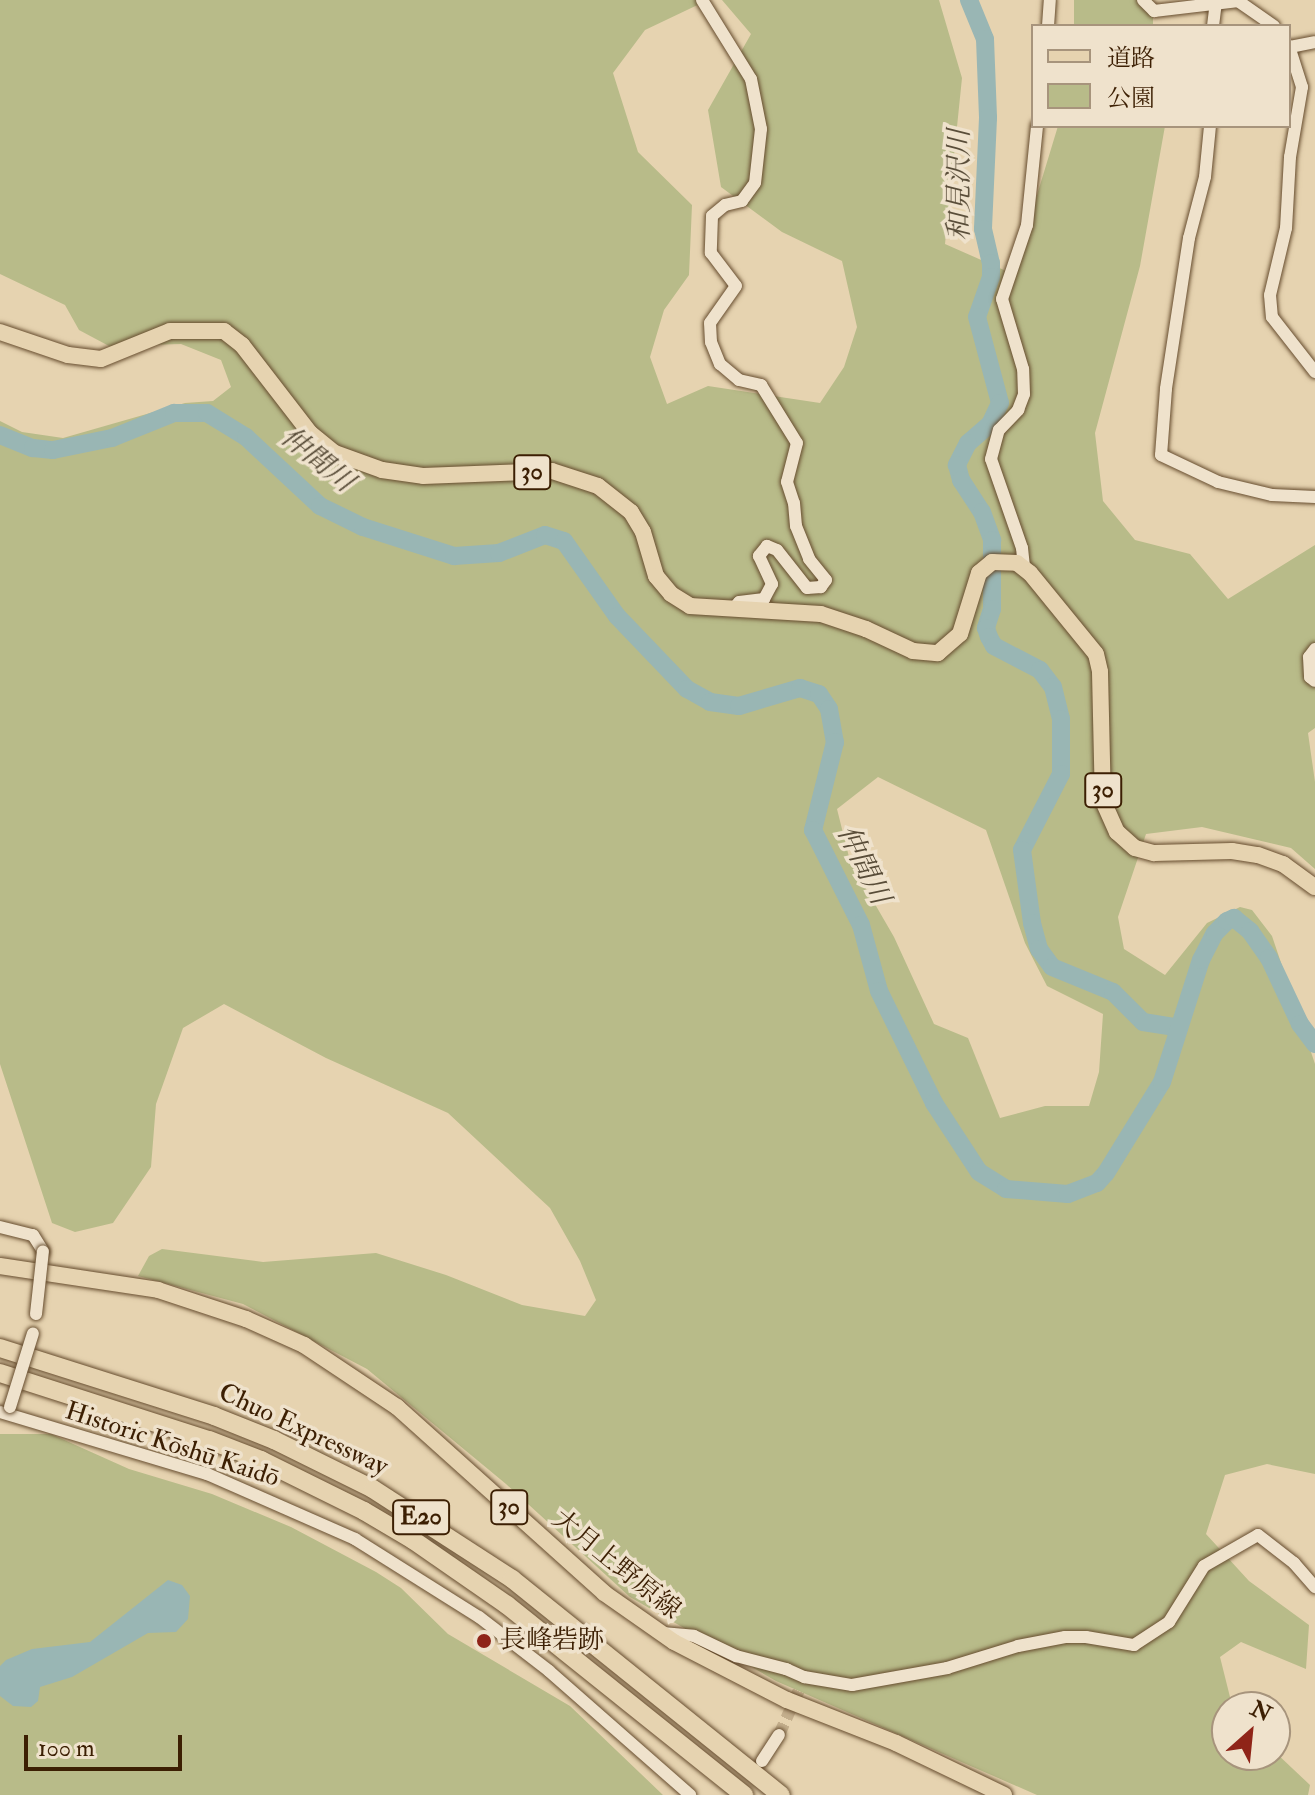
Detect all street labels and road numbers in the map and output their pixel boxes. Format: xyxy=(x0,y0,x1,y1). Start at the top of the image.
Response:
road number: 30 xyxy=(512,452,552,492)
road number: 30 xyxy=(1083,770,1123,810)
street label: Chuo Expressway xyxy=(213,1377,393,1483)
street label: Historic Kōshū Kaidō xyxy=(61,1396,283,1494)
road number: 30 xyxy=(489,1487,529,1527)
road number: E20 xyxy=(391,1497,451,1537)
street label: 大月上野原線 xyxy=(546,1504,686,1626)

